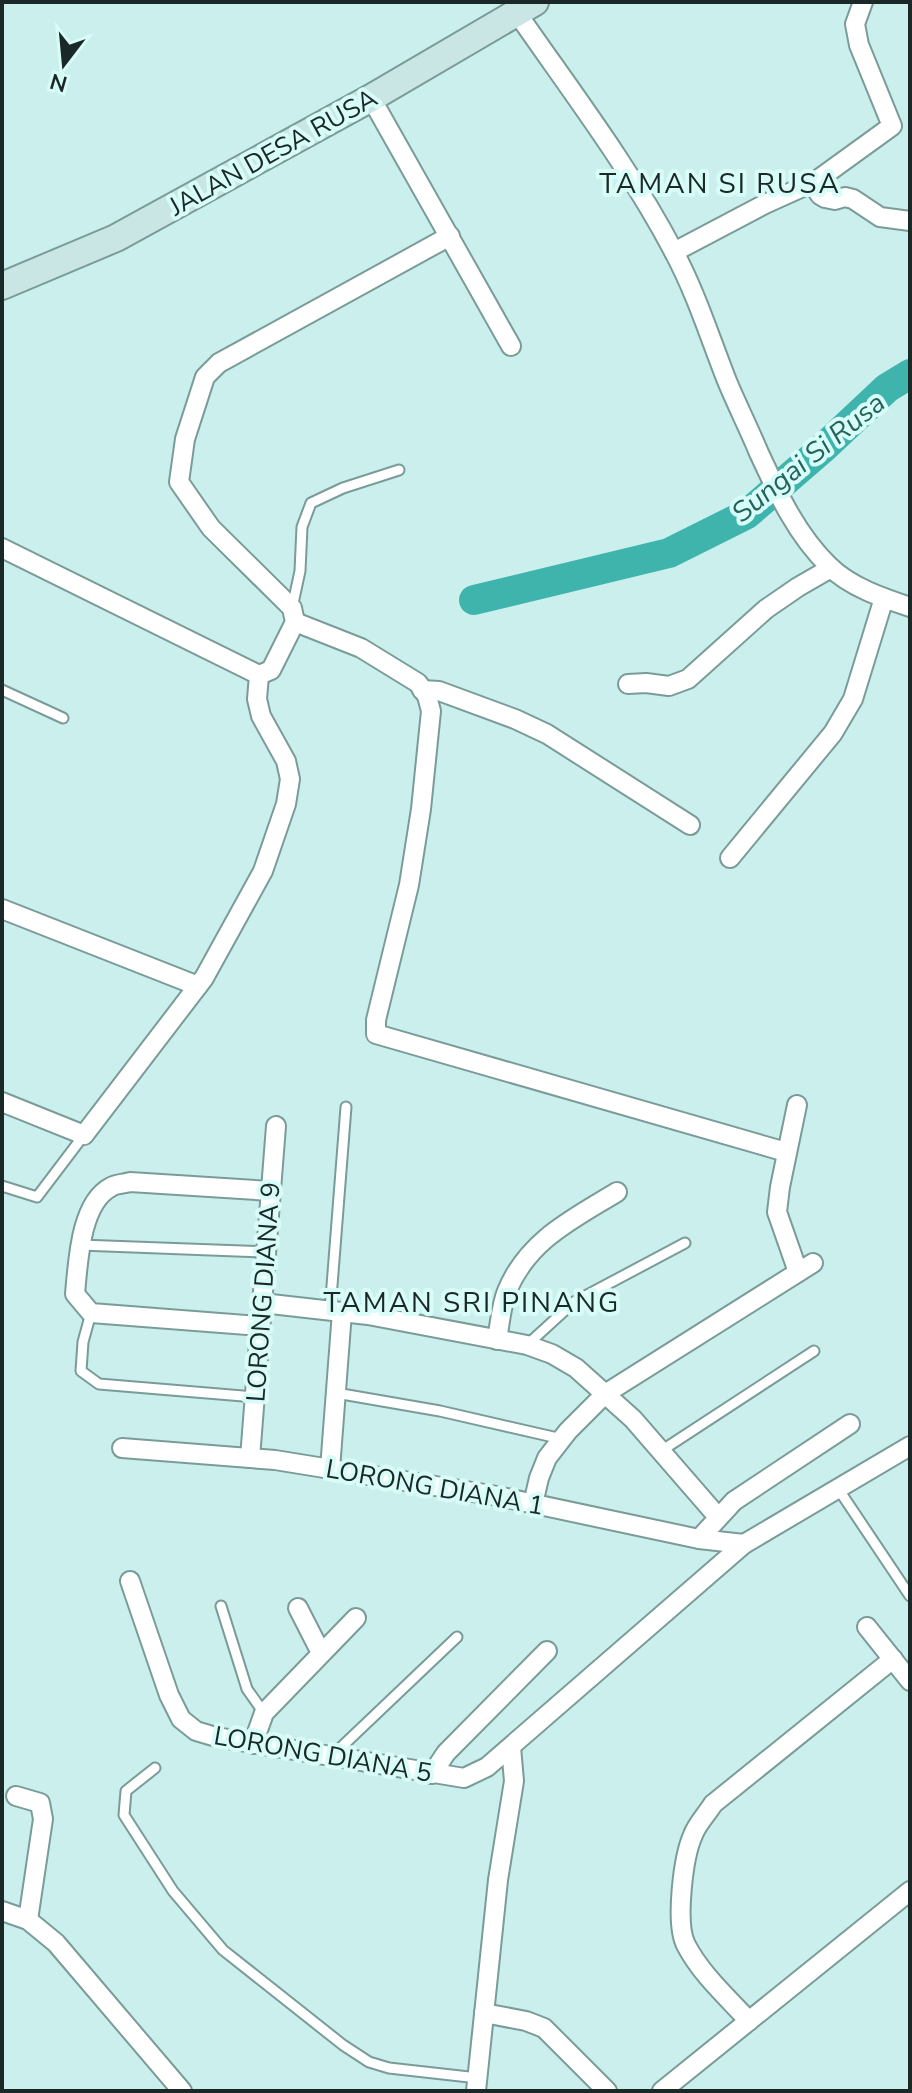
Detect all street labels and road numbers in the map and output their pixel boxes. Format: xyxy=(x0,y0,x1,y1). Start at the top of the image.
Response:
street label: JALAN DESA RUSA xyxy=(162,81,384,225)
street label: LORONG DIANA 9 xyxy=(238,1181,289,1403)
street label: LORONG DIANA 1 xyxy=(323,1451,547,1524)
street label: LORONG DIANA 5 xyxy=(211,1718,435,1791)

